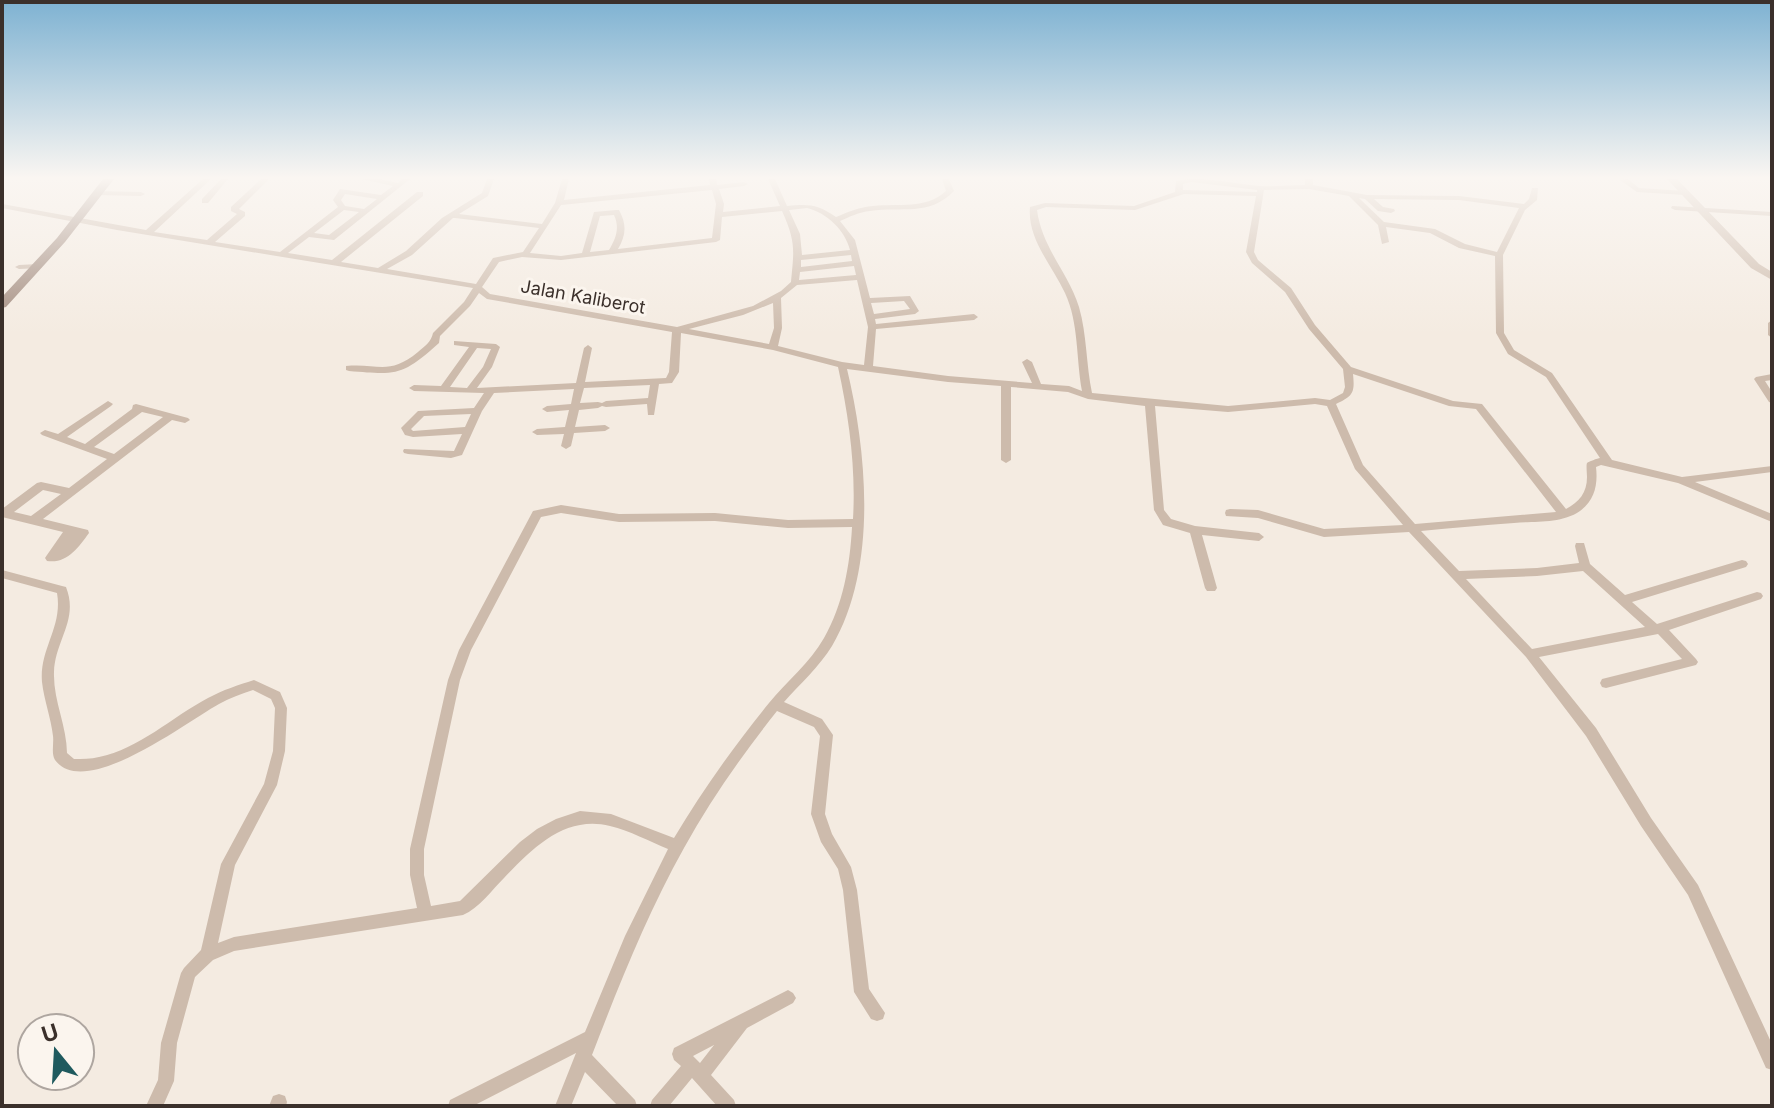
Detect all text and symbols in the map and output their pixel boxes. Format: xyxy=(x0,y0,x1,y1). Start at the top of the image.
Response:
street label: Jalan Kaliberot xyxy=(519,275,647,318)
north arrow xyxy=(16,1012,96,1092)
text: U xyxy=(38,1018,61,1048)

